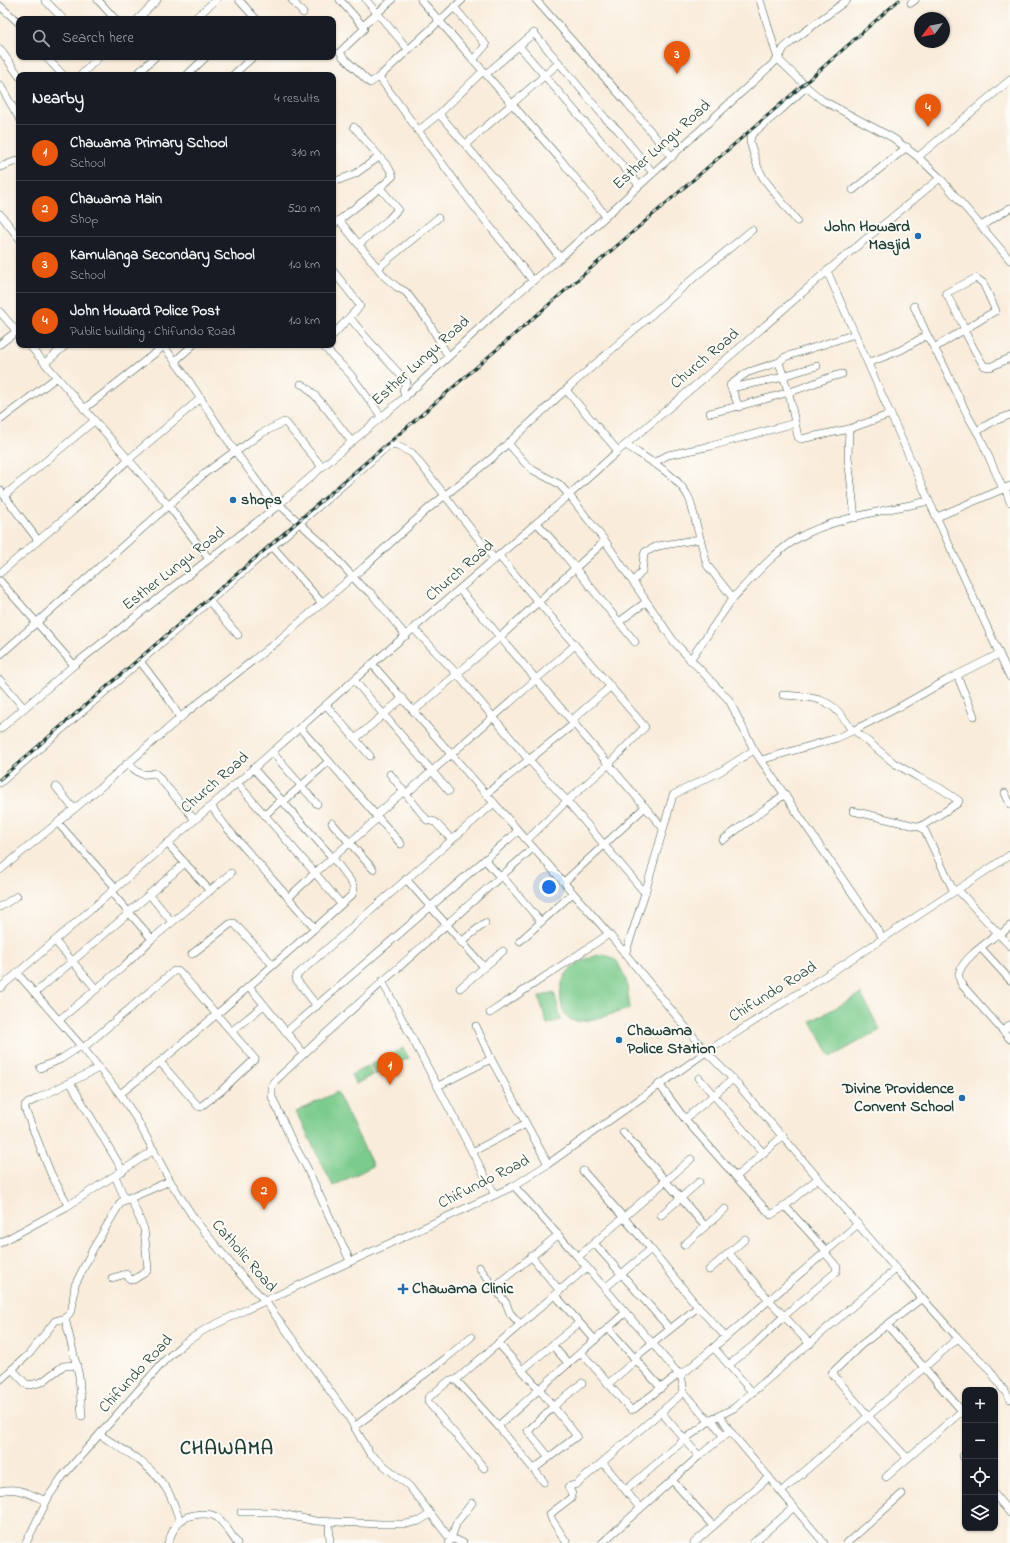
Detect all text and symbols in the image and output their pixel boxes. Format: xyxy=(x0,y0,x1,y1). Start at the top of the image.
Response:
north arrow xyxy=(914,12,950,48)
search box xyxy=(16,16,336,60)
icon: search xyxy=(30,27,52,49)
text: Search here xyxy=(62,27,134,49)
pin: 3 xyxy=(664,41,690,74)
text: Nearby xyxy=(32,86,84,111)
text: 4 results xyxy=(274,89,320,108)
street label: Esther Lungu Road xyxy=(608,94,716,196)
pin: 4 xyxy=(915,94,941,127)
text: Chawama Primary School xyxy=(70,132,228,154)
text: 1 xyxy=(43,143,47,162)
text: 310 m xyxy=(292,143,320,162)
text: School xyxy=(70,154,106,173)
text: Chawama Main xyxy=(70,188,162,210)
text: 2 xyxy=(42,199,48,218)
text: 520 m xyxy=(287,199,320,218)
text: Shop xyxy=(70,210,98,229)
place label: John Howard Masjid xyxy=(824,215,910,257)
marker: John Howard Masjid xyxy=(913,231,923,241)
text: Kamulanga Secondary School xyxy=(70,244,255,266)
text: 3 xyxy=(42,255,48,274)
text: 1.0 km xyxy=(289,255,320,274)
text: School xyxy=(70,266,106,285)
text: John Howard Police Post xyxy=(70,300,220,322)
street label: Esther Lungu Road xyxy=(367,310,475,412)
text: 4 xyxy=(42,311,48,330)
text: 1.0 km xyxy=(289,311,320,330)
text: Public building · Chifundo Road xyxy=(70,322,235,341)
street label: Church Road xyxy=(665,323,745,395)
place label: shops xyxy=(241,488,282,512)
marker: shops xyxy=(228,495,238,505)
street label: Esther Lungu Road xyxy=(117,521,231,617)
street label: Church Road xyxy=(420,534,500,608)
street label: Church Road xyxy=(175,746,255,820)
your location xyxy=(539,877,559,897)
street label: Chifundo Road xyxy=(724,955,822,1029)
place label: Chawama Police Station xyxy=(627,1019,716,1061)
marker: Chawama Police Station xyxy=(614,1035,624,1045)
pin: 1 xyxy=(377,1052,403,1085)
place label: Divine Providence Convent School xyxy=(841,1077,955,1119)
marker: Divine Providence Convent School xyxy=(957,1093,967,1103)
street label: Chifundo Road xyxy=(434,1149,534,1215)
pin: 2 xyxy=(251,1177,277,1210)
street label: Catholic Road xyxy=(206,1214,282,1298)
place label: Chawama Clinic xyxy=(412,1277,514,1301)
marker: Chawama Clinic xyxy=(397,1283,409,1295)
street label: Chifundo Road xyxy=(93,1329,179,1419)
map controls xyxy=(962,1387,998,1531)
button: + xyxy=(962,1387,998,1423)
button: − xyxy=(962,1423,998,1459)
district label: CHAWAMA xyxy=(180,1435,274,1464)
button: locate xyxy=(962,1459,998,1495)
button: layers xyxy=(962,1495,998,1531)

